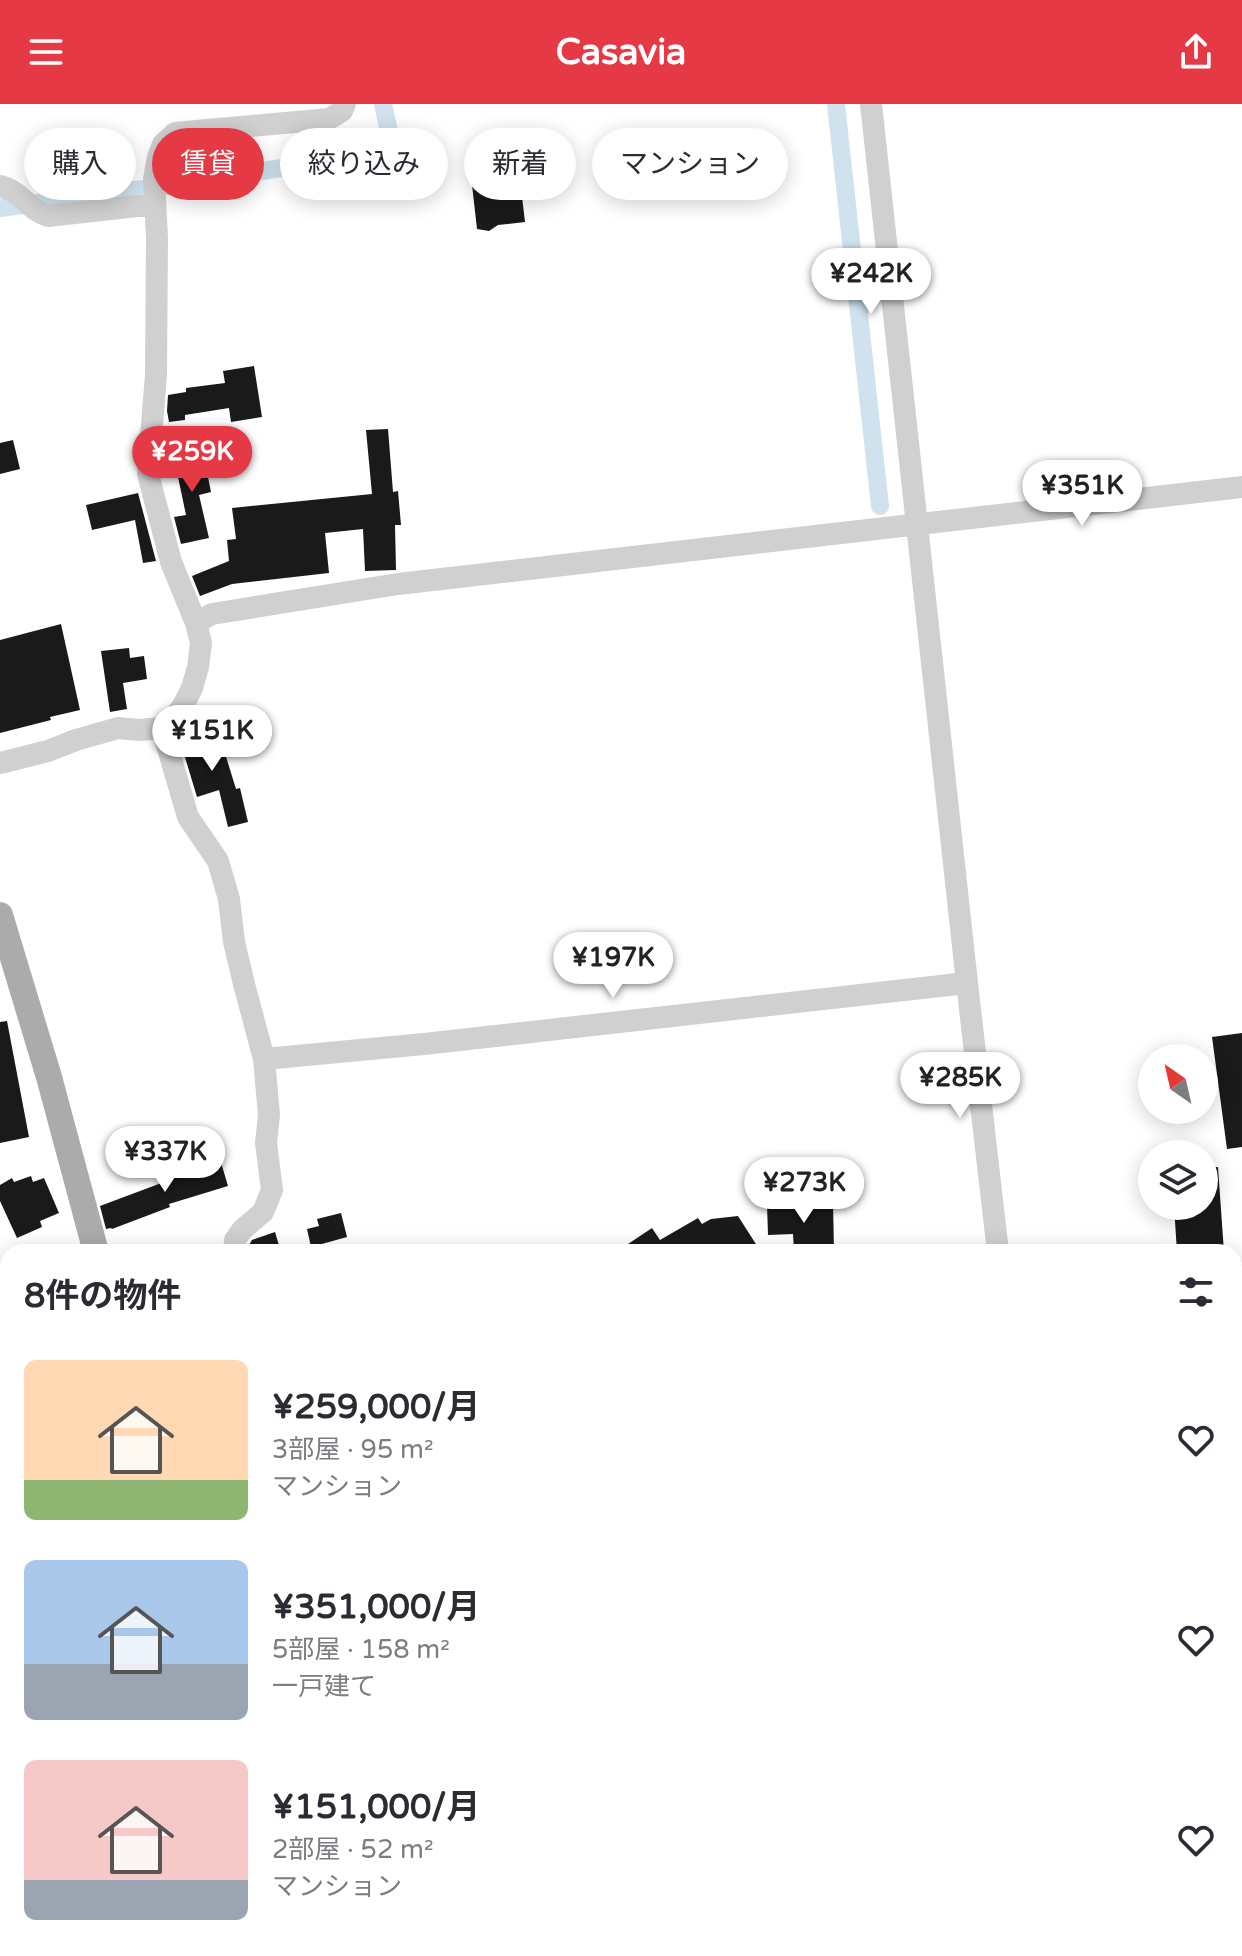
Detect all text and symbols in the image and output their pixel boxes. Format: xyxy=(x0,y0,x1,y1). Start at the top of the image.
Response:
icon: menu xyxy=(24,30,68,74)
icon: share xyxy=(1174,30,1218,74)
text: Casavia xyxy=(556,31,686,74)
chip: 購入 xyxy=(24,128,136,200)
chip: 賃貸 xyxy=(152,128,264,200)
chip: 絞り込み xyxy=(280,128,448,200)
chip: 新着 xyxy=(464,128,576,200)
chip: マンション xyxy=(592,128,788,200)
pin: ¥242K xyxy=(815,248,927,316)
text: ¥242K xyxy=(829,258,913,289)
pin: ¥259K xyxy=(136,426,248,494)
text: ¥259K xyxy=(150,436,234,467)
pin: ¥351K xyxy=(1026,460,1138,528)
text: ¥351K xyxy=(1040,470,1124,501)
pin: ¥151K xyxy=(156,705,268,773)
text: ¥151K xyxy=(170,715,254,746)
pin: ¥197K xyxy=(557,932,669,1000)
text: ¥197K xyxy=(571,942,655,973)
north arrow xyxy=(1138,1044,1218,1124)
map controls xyxy=(1138,1044,1218,1220)
pin: ¥285K xyxy=(904,1052,1016,1120)
text: ¥285K xyxy=(918,1062,1002,1093)
pin: ¥337K xyxy=(109,1126,221,1194)
text: ¥337K xyxy=(123,1136,207,1167)
button: layers xyxy=(1138,1140,1218,1220)
pin: ¥273K xyxy=(748,1157,860,1225)
text: ¥273K xyxy=(762,1167,846,1198)
icon: filters xyxy=(1174,1270,1218,1314)
text: 8件の物件 xyxy=(24,1276,181,1317)
text: ¥259,000/月 xyxy=(272,1387,480,1428)
icon: home xyxy=(88,1392,184,1488)
icon: heart xyxy=(1174,1418,1218,1462)
text: 3部屋 · 95 m² xyxy=(272,1434,434,1465)
text: マンション xyxy=(272,1471,402,1502)
text: ¥351,000/月 xyxy=(272,1587,480,1628)
icon: home xyxy=(88,1592,184,1688)
icon: heart xyxy=(1174,1618,1218,1662)
text: 5部屋 · 158 m² xyxy=(272,1634,450,1665)
text: 一戸建て xyxy=(272,1671,376,1702)
text: ¥151,000/月 xyxy=(272,1787,480,1828)
icon: home xyxy=(88,1792,184,1888)
icon: heart xyxy=(1174,1818,1218,1862)
text: 2部屋 · 52 m² xyxy=(272,1834,434,1865)
text: マンション xyxy=(272,1871,402,1902)

